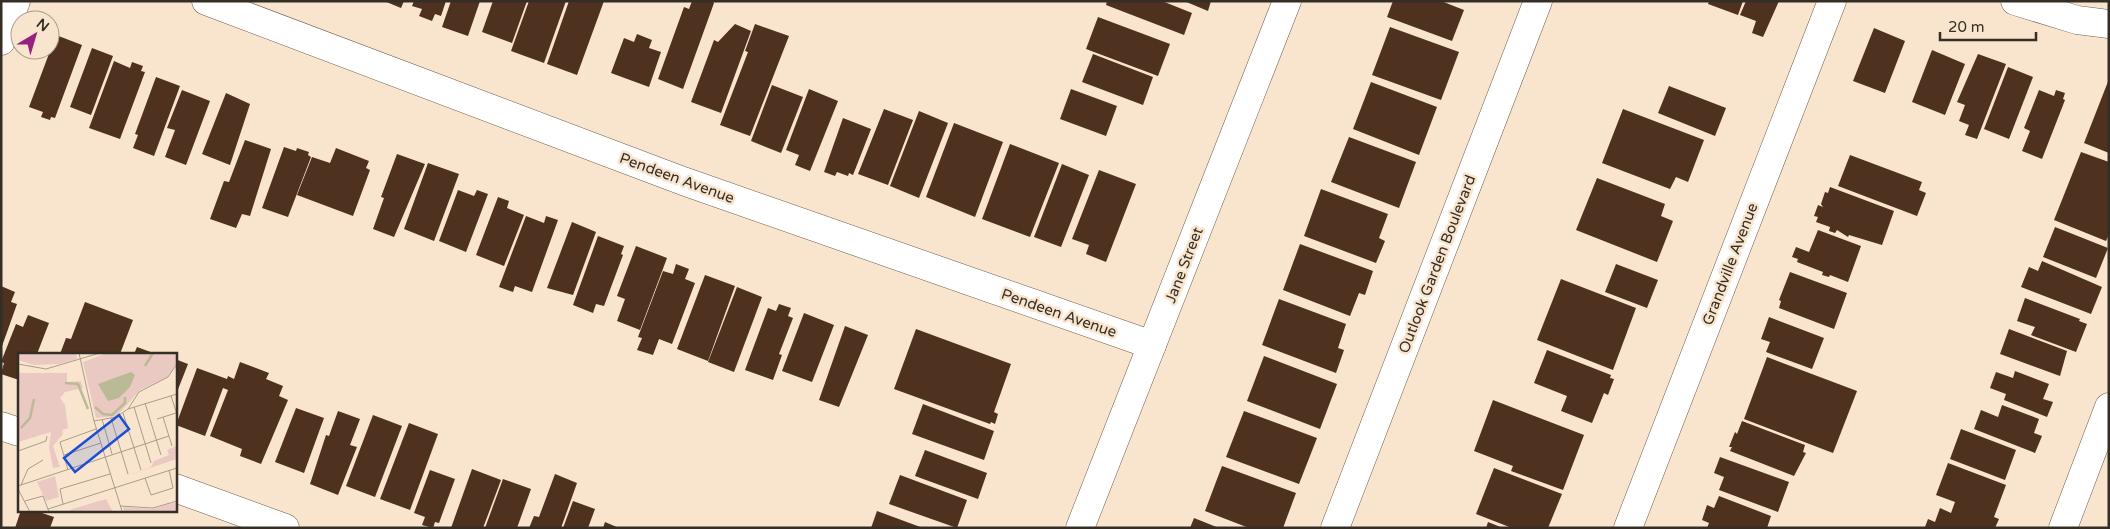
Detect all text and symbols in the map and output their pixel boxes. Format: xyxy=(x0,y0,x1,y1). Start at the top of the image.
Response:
north arrow xyxy=(10,10,60,60)
scale bar xyxy=(1940,10,2036,42)
text: N xyxy=(33,15,52,35)
text: 20 m xyxy=(1948,18,1985,36)
street label: Pendeen Avenue xyxy=(617,149,737,207)
street label: Outlook Garden Boulevard xyxy=(1395,172,1479,356)
street label: Grandville Avenue xyxy=(1698,200,1762,328)
street label: Jane Street xyxy=(1161,224,1207,305)
street label: Pendeen Avenue xyxy=(999,285,1119,341)
inset map xyxy=(18,353,176,512)

